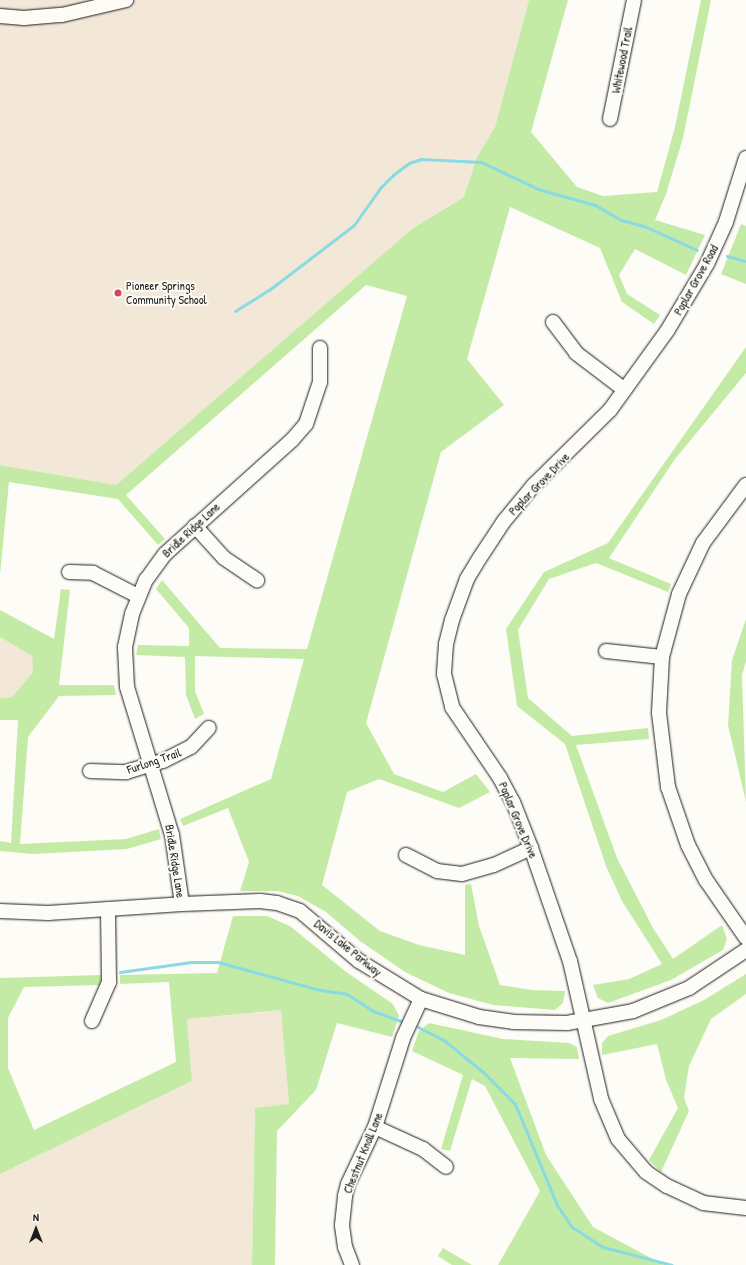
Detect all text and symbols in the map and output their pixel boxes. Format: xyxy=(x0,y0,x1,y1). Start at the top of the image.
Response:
street label: Whitewood Trail xyxy=(608,25,636,95)
street label: Poplar Grove Road xyxy=(671,242,721,318)
place label: Pioneer Springs Community School xyxy=(126,279,207,307)
marker: Pioneer Springs Community School xyxy=(113,288,123,298)
street label: Poplar Grove Drive xyxy=(506,450,572,518)
street label: Bridle Ridge Lane xyxy=(159,500,223,560)
street label: Furlong Trail xyxy=(125,745,183,777)
street label: Poplar Grove Drive xyxy=(496,780,540,860)
street label: Bridle Ridge Lane xyxy=(162,823,188,899)
street label: Davis Lake Parkway xyxy=(311,916,385,980)
street label: Chestnut Knoll Lane xyxy=(340,1110,386,1196)
north arrow xyxy=(16,1209,56,1249)
text: N xyxy=(33,1210,39,1224)

